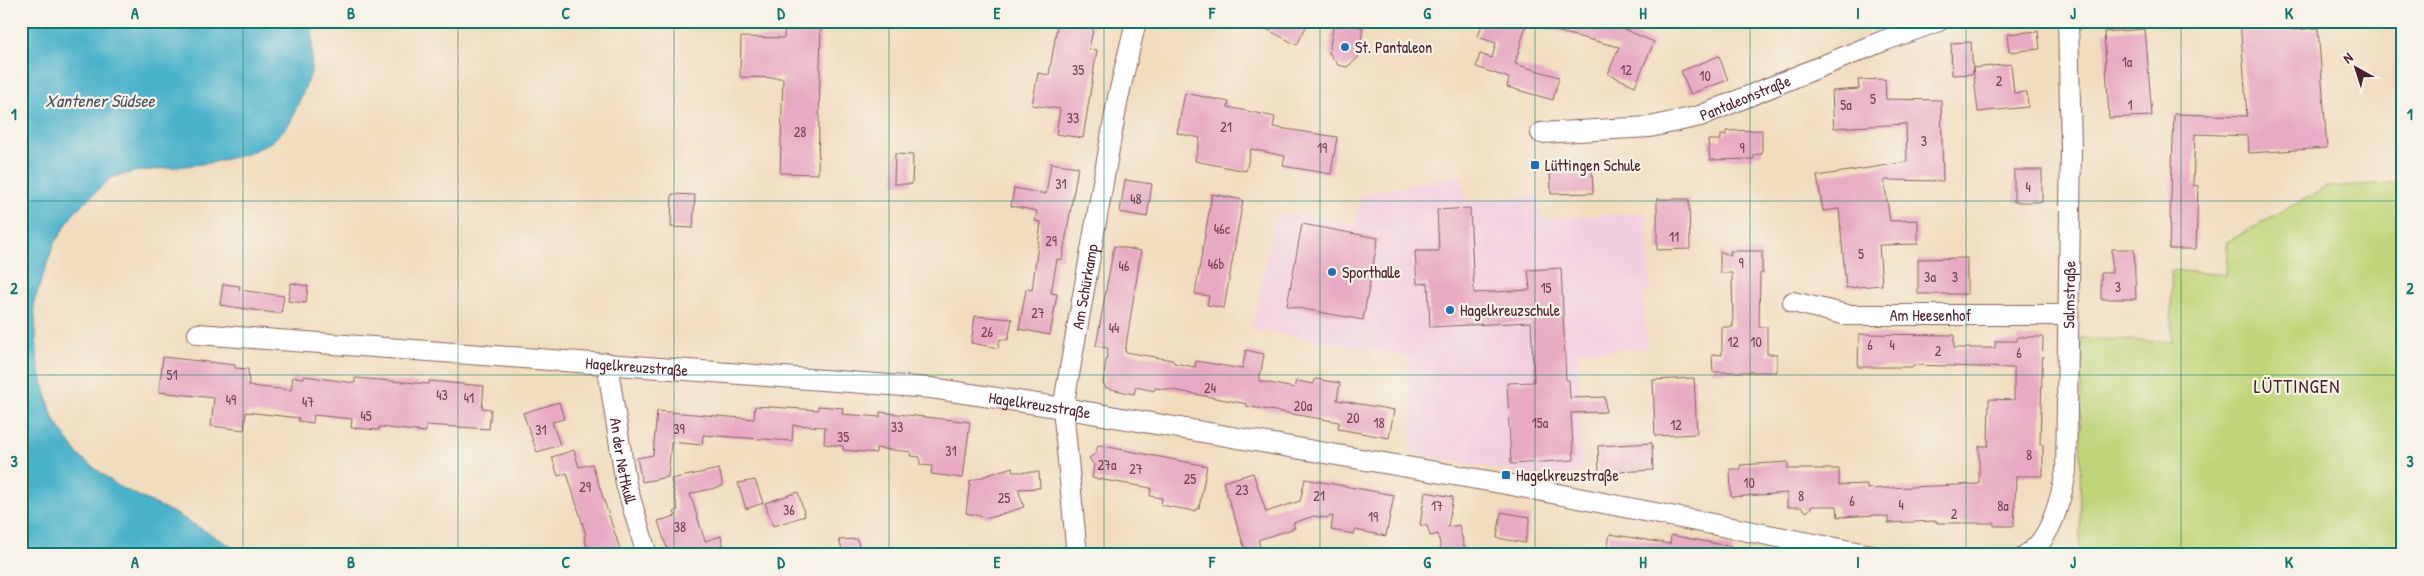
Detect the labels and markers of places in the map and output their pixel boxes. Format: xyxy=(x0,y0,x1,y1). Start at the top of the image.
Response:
place label: St. Pantaleon xyxy=(1355,36,1432,58)
marker: St. Pantaleon xyxy=(1339,41,1351,53)
place label: Lüttingen Schule xyxy=(1545,154,1642,176)
marker: Lüttingen Schule xyxy=(1529,159,1541,171)
place label: Sporthalle xyxy=(1342,261,1401,283)
marker: Sporthalle xyxy=(1326,266,1338,278)
place label: Hagelkreuzschule xyxy=(1460,299,1561,321)
marker: Hagelkreuzschule xyxy=(1444,304,1456,316)
place label: Hagelkreuzstraße xyxy=(1516,464,1619,486)
marker: Hagelkreuzstraße xyxy=(1500,469,1512,481)

